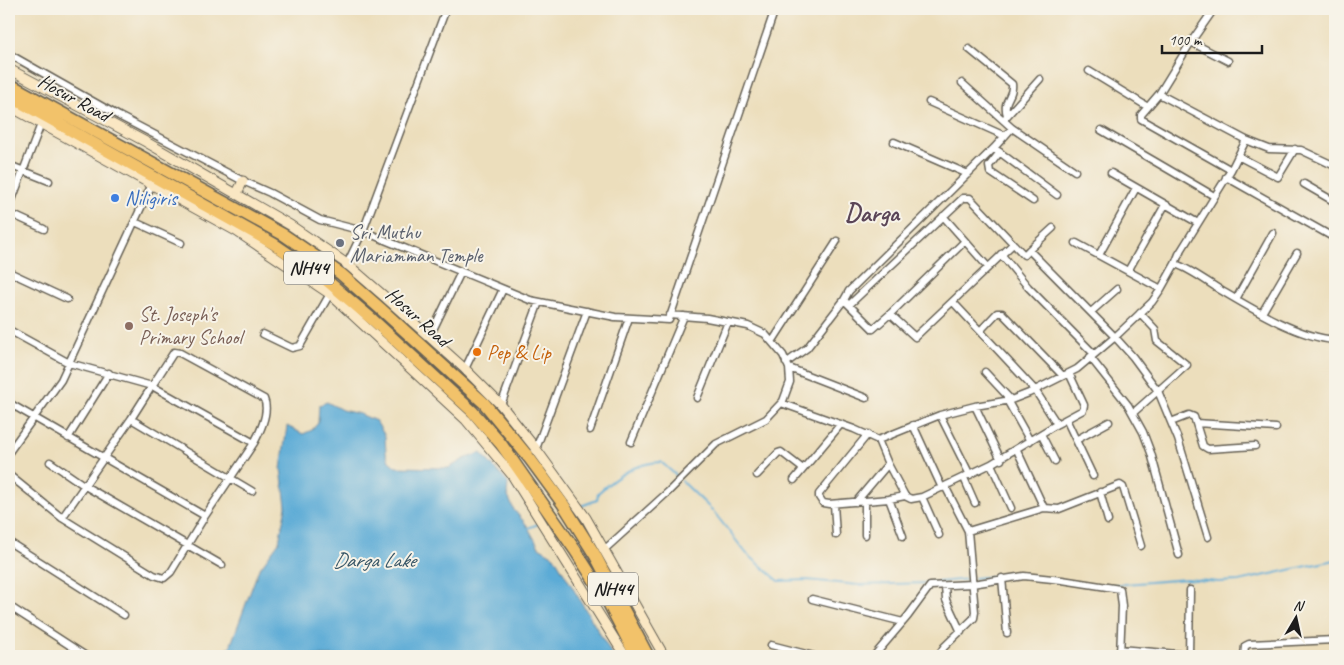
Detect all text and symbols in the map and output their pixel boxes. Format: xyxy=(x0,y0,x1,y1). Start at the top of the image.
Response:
scale bar xyxy=(1162,22,1262,54)
text: 100 m xyxy=(1169,31,1203,50)
street label: Hosur Road xyxy=(34,68,117,129)
place label: Niligiris xyxy=(125,186,179,211)
marker: Niligiris xyxy=(109,192,121,204)
district label: Darga xyxy=(845,197,901,229)
place label: Sri Muthu Mariamman Temple xyxy=(350,220,484,268)
marker: Sri Muthu Mariamman Temple xyxy=(334,237,346,249)
road number: NH44 xyxy=(284,252,334,284)
street label: Hosur Road xyxy=(381,282,458,355)
place label: St. Joseph's Primary School xyxy=(139,302,245,350)
marker: St. Joseph's Primary School xyxy=(123,320,135,332)
place label: Pep & Lip xyxy=(487,340,552,365)
marker: Pep & Lip xyxy=(471,346,483,358)
water label: Darga Lake xyxy=(333,547,418,573)
road number: NH44 xyxy=(588,572,638,606)
north arrow xyxy=(1272,592,1322,642)
text: N xyxy=(1292,597,1306,615)

